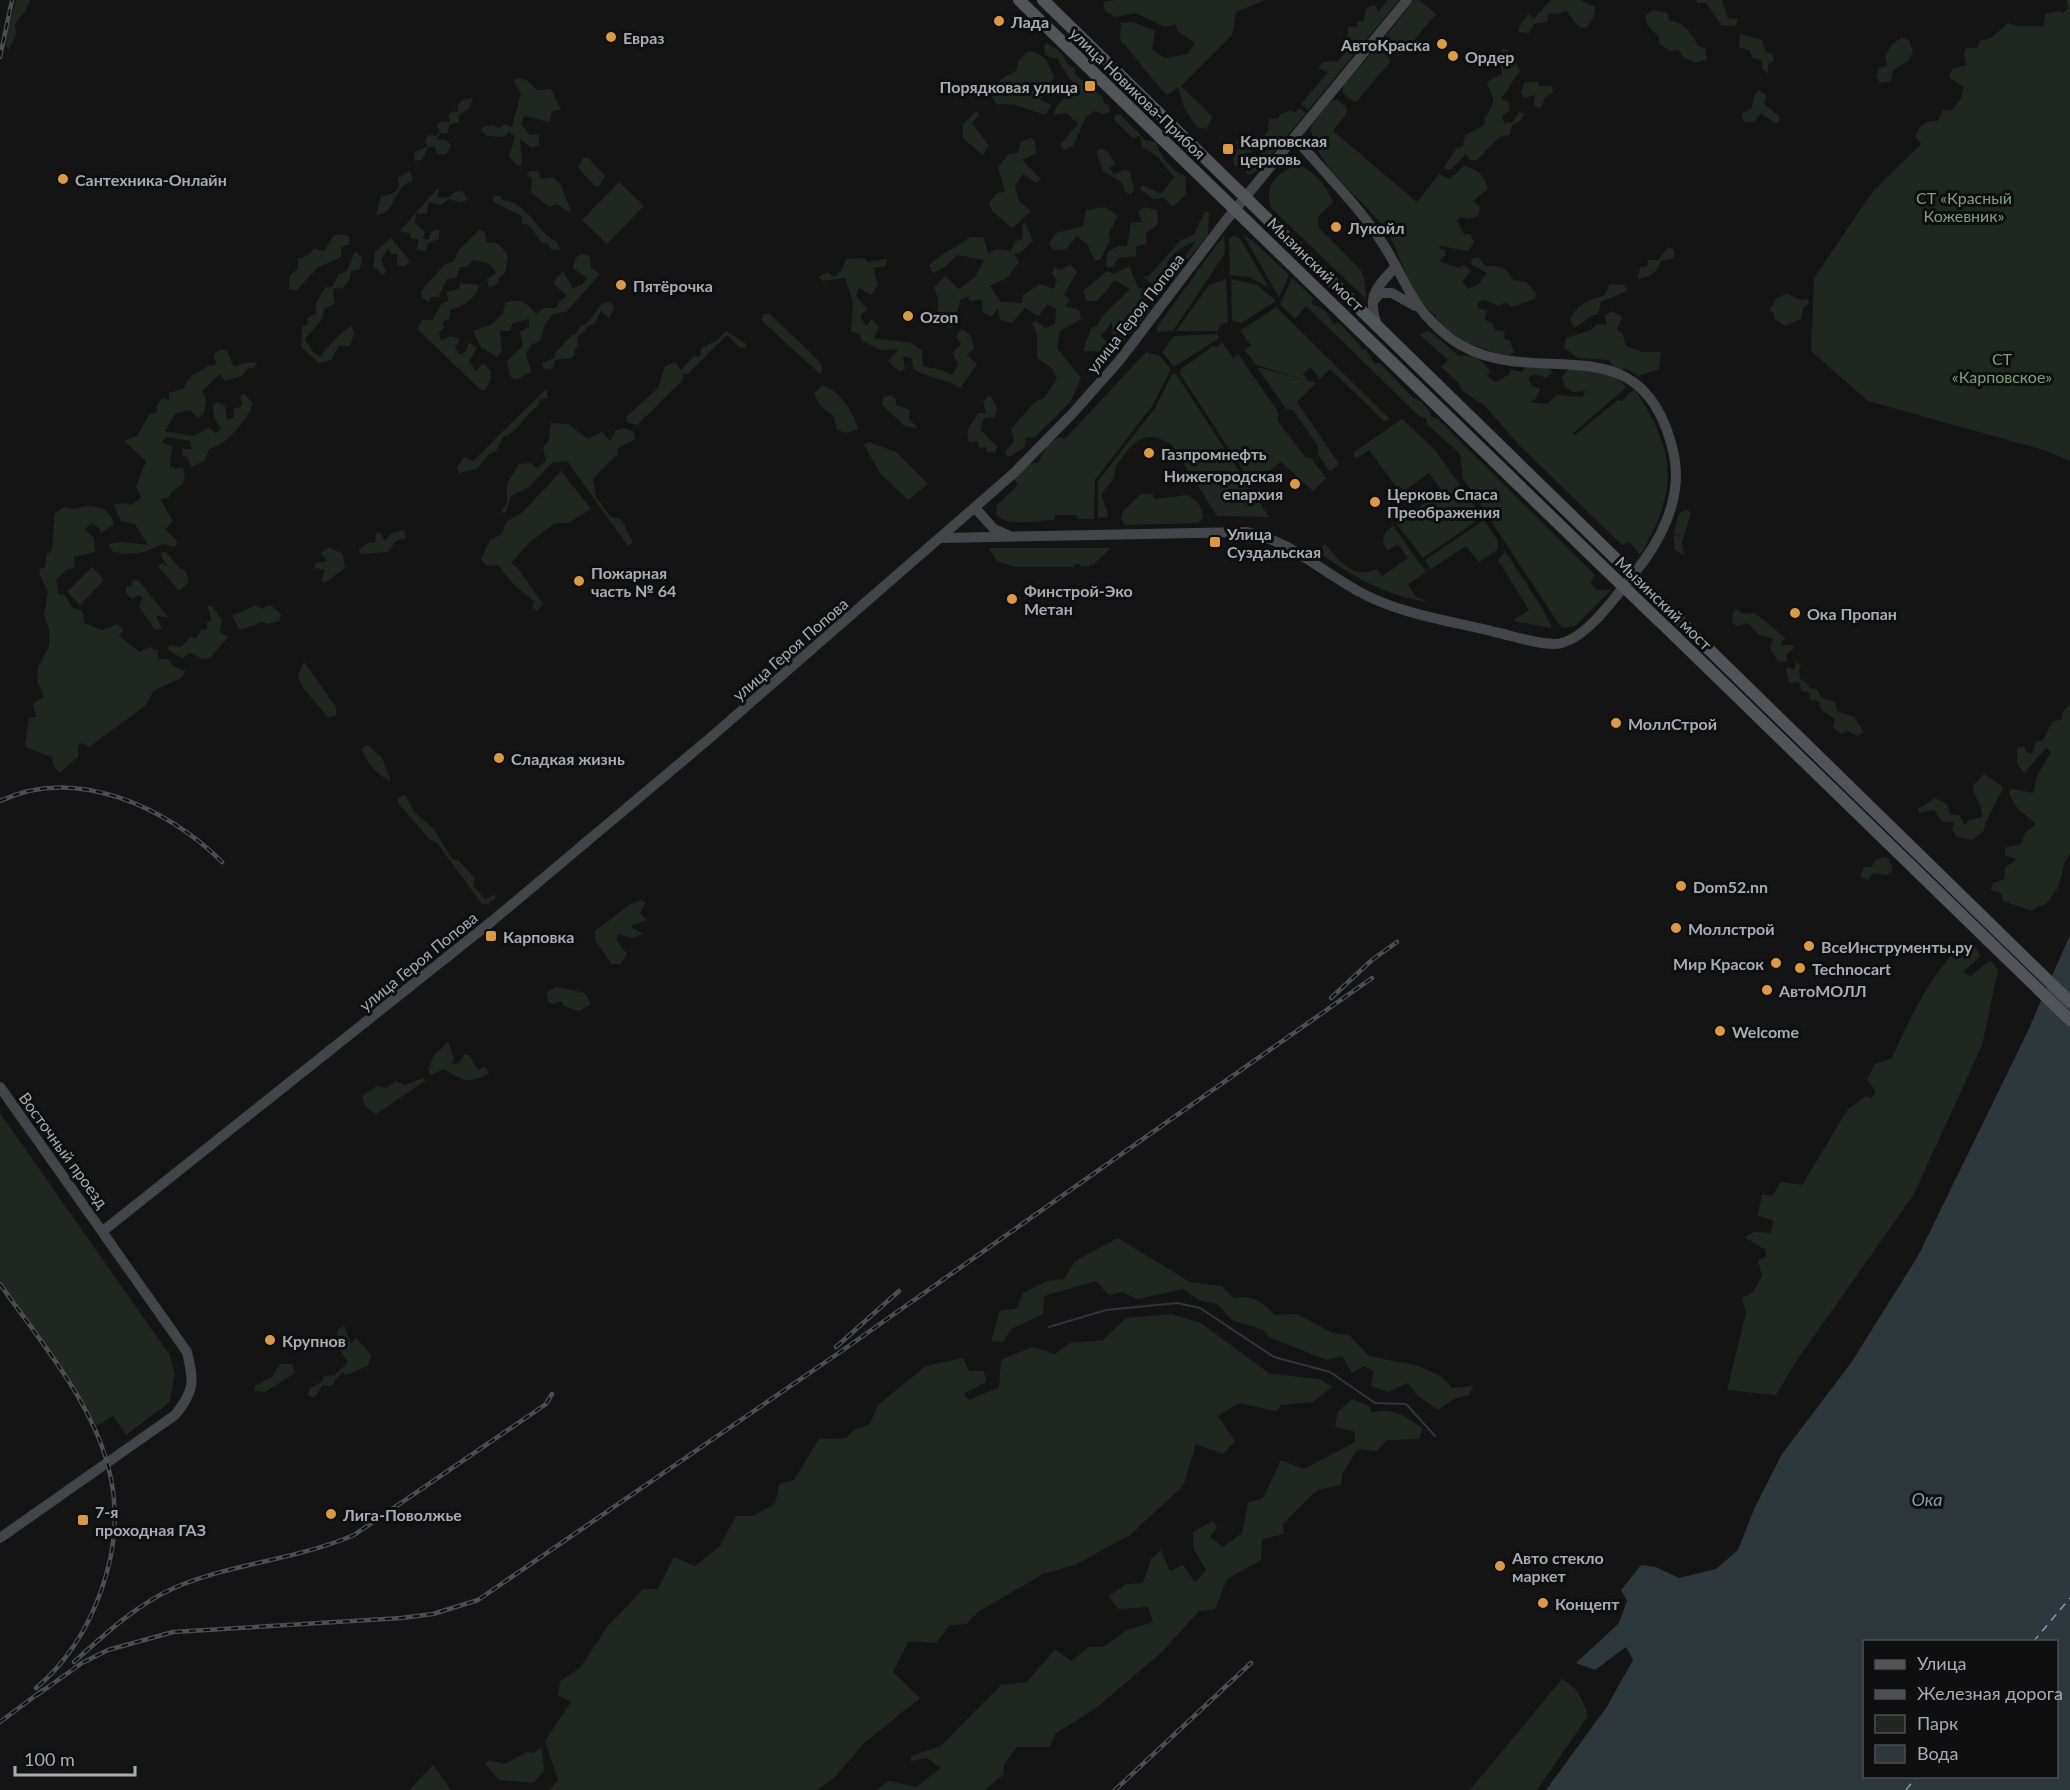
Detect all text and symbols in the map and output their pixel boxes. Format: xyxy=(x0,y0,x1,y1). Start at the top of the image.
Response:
place label: Лада xyxy=(1010,12,1049,31)
marker: Лада xyxy=(992,14,1006,28)
street label: улица Новикова-Прибоя xyxy=(1066,23,1210,163)
place label: Евраз xyxy=(623,28,664,47)
marker: Евраз xyxy=(604,30,618,44)
place label: АвтоКраска xyxy=(1340,35,1430,54)
marker: АвтоКраска xyxy=(1435,37,1449,51)
place label: Ордер xyxy=(1465,47,1514,66)
marker: Ордер xyxy=(1446,49,1460,63)
place label: Порядковая улица xyxy=(940,77,1078,96)
marker: Порядковая улица xyxy=(1083,79,1097,93)
place label: Карповская церковь xyxy=(1240,131,1327,168)
marker: Карповская церковь xyxy=(1221,142,1235,156)
place label: Сантехника-Онлайн xyxy=(75,170,227,189)
marker: Сантехника-Онлайн xyxy=(56,172,70,186)
park label: СТ «Красный Кожевник» xyxy=(1916,188,2012,225)
street label: Мызинский мост xyxy=(1264,213,1368,315)
place label: Лукойл xyxy=(1347,218,1405,237)
marker: Лукойл xyxy=(1329,220,1343,234)
street label: улица Героя Попова xyxy=(1082,249,1188,377)
place label: Пятёрочка xyxy=(633,276,713,295)
marker: Пятёрочка xyxy=(614,278,628,292)
place label: Ozon xyxy=(920,307,958,326)
marker: Ozon xyxy=(901,309,915,323)
park label: СТ «Карповское» xyxy=(1952,349,2052,386)
place label: Газпромнефть xyxy=(1161,444,1267,463)
marker: Газпромнефть xyxy=(1142,446,1156,460)
place label: Нижегородская епархия xyxy=(1164,466,1283,503)
marker: Нижегородская епархия xyxy=(1288,477,1302,491)
place label: Церковь Спаса Преображения xyxy=(1387,484,1500,521)
marker: Церковь Спаса Преображения xyxy=(1368,495,1382,509)
place label: Улица Суздальская xyxy=(1226,524,1321,561)
marker: Улица Суздальская xyxy=(1208,535,1222,549)
street label: Мызинский мост xyxy=(1612,552,1716,654)
place label: Пожарная часть № 64 xyxy=(591,563,676,600)
marker: Пожарная часть № 64 xyxy=(572,574,586,588)
place label: Финстрой-Эко Метан xyxy=(1024,581,1133,618)
marker: Финстрой-Эко Метан xyxy=(1005,592,1019,606)
street label: улица Героя Попова xyxy=(728,594,852,704)
place label: Ока Пропан xyxy=(1807,604,1897,623)
marker: Ока Пропан xyxy=(1788,606,1802,620)
place label: МоллСтрой xyxy=(1628,714,1717,733)
marker: МоллСтрой xyxy=(1609,716,1623,730)
place label: Сладкая жизнь xyxy=(511,749,625,768)
marker: Сладкая жизнь xyxy=(492,751,506,765)
place label: Dom52.nn xyxy=(1693,877,1768,896)
marker: Dom52.nn xyxy=(1674,879,1688,893)
street label: улица Героя Попова xyxy=(355,907,481,1015)
place label: Моллcтрой xyxy=(1688,919,1775,938)
marker: Моллcтрой xyxy=(1669,921,1683,935)
place label: Карповка xyxy=(503,927,574,946)
marker: Карповка xyxy=(484,929,498,943)
place label: ВсеИнструменты.ру xyxy=(1821,937,1973,956)
marker: ВсеИнструменты.ру xyxy=(1802,939,1816,953)
place label: Мир Красок xyxy=(1673,954,1764,973)
marker: Мир Красок xyxy=(1769,956,1783,970)
place label: Technocart xyxy=(1812,959,1891,978)
marker: Technocart xyxy=(1793,961,1807,975)
place label: АвтоМОЛЛ xyxy=(1778,981,1867,1000)
marker: АвтоМОЛЛ xyxy=(1760,983,1774,997)
place label: Welcome xyxy=(1732,1022,1800,1041)
marker: Welcome xyxy=(1713,1024,1727,1038)
street label: Восточный проезд xyxy=(16,1088,112,1212)
place label: Крупнов xyxy=(282,1331,346,1350)
marker: Крупнов xyxy=(263,1333,277,1347)
water label: Ока xyxy=(1912,1488,1942,1510)
place label: 7-я проходная ГАЗ xyxy=(95,1502,206,1539)
place label: Лига-Поволжье xyxy=(342,1505,462,1524)
marker: Лига-Поволжье xyxy=(324,1507,338,1521)
marker: 7-я проходная ГАЗ xyxy=(76,1513,90,1527)
place label: Авто стекло маркет xyxy=(1511,1548,1604,1585)
marker: Авто стекло маркет xyxy=(1493,1559,1507,1573)
place label: Концепт xyxy=(1555,1594,1620,1613)
marker: Концепт xyxy=(1536,1596,1550,1610)
legend xyxy=(1863,1640,2058,1778)
text: Улица xyxy=(1917,1652,1967,1674)
text: Железная дорога xyxy=(1917,1682,2063,1704)
text: Парк xyxy=(1917,1712,1959,1734)
scale bar xyxy=(15,1739,135,1777)
text: Вода xyxy=(1917,1742,1958,1764)
text: 100 m xyxy=(24,1748,75,1770)

